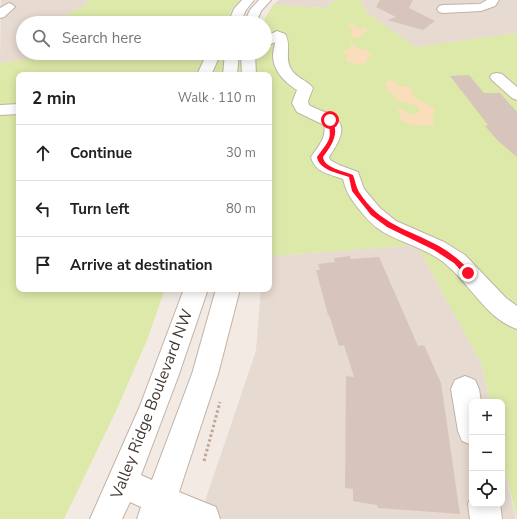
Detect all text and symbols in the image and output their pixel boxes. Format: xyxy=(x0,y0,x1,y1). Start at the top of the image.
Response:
search box xyxy=(16,16,272,60)
icon: search xyxy=(30,27,52,49)
text: Search here xyxy=(62,28,142,48)
text: 2 min xyxy=(32,87,76,110)
text: Walk · 110 m xyxy=(178,89,256,107)
route start xyxy=(321,111,339,129)
icon: ahead xyxy=(32,142,54,164)
text: Continue xyxy=(70,143,132,163)
text: 30 m xyxy=(226,144,256,162)
icon: left xyxy=(32,198,54,220)
text: Turn left xyxy=(70,199,129,219)
text: 80 m xyxy=(226,200,256,218)
icon: arrive xyxy=(32,254,54,276)
text: Arrive at destination xyxy=(70,255,213,275)
route end xyxy=(459,264,477,282)
street label: Valley Ridge Boulevard NW xyxy=(105,306,198,503)
map controls xyxy=(469,399,505,507)
button: + xyxy=(469,399,505,435)
button: − xyxy=(469,435,505,471)
button: locate xyxy=(469,471,505,507)

